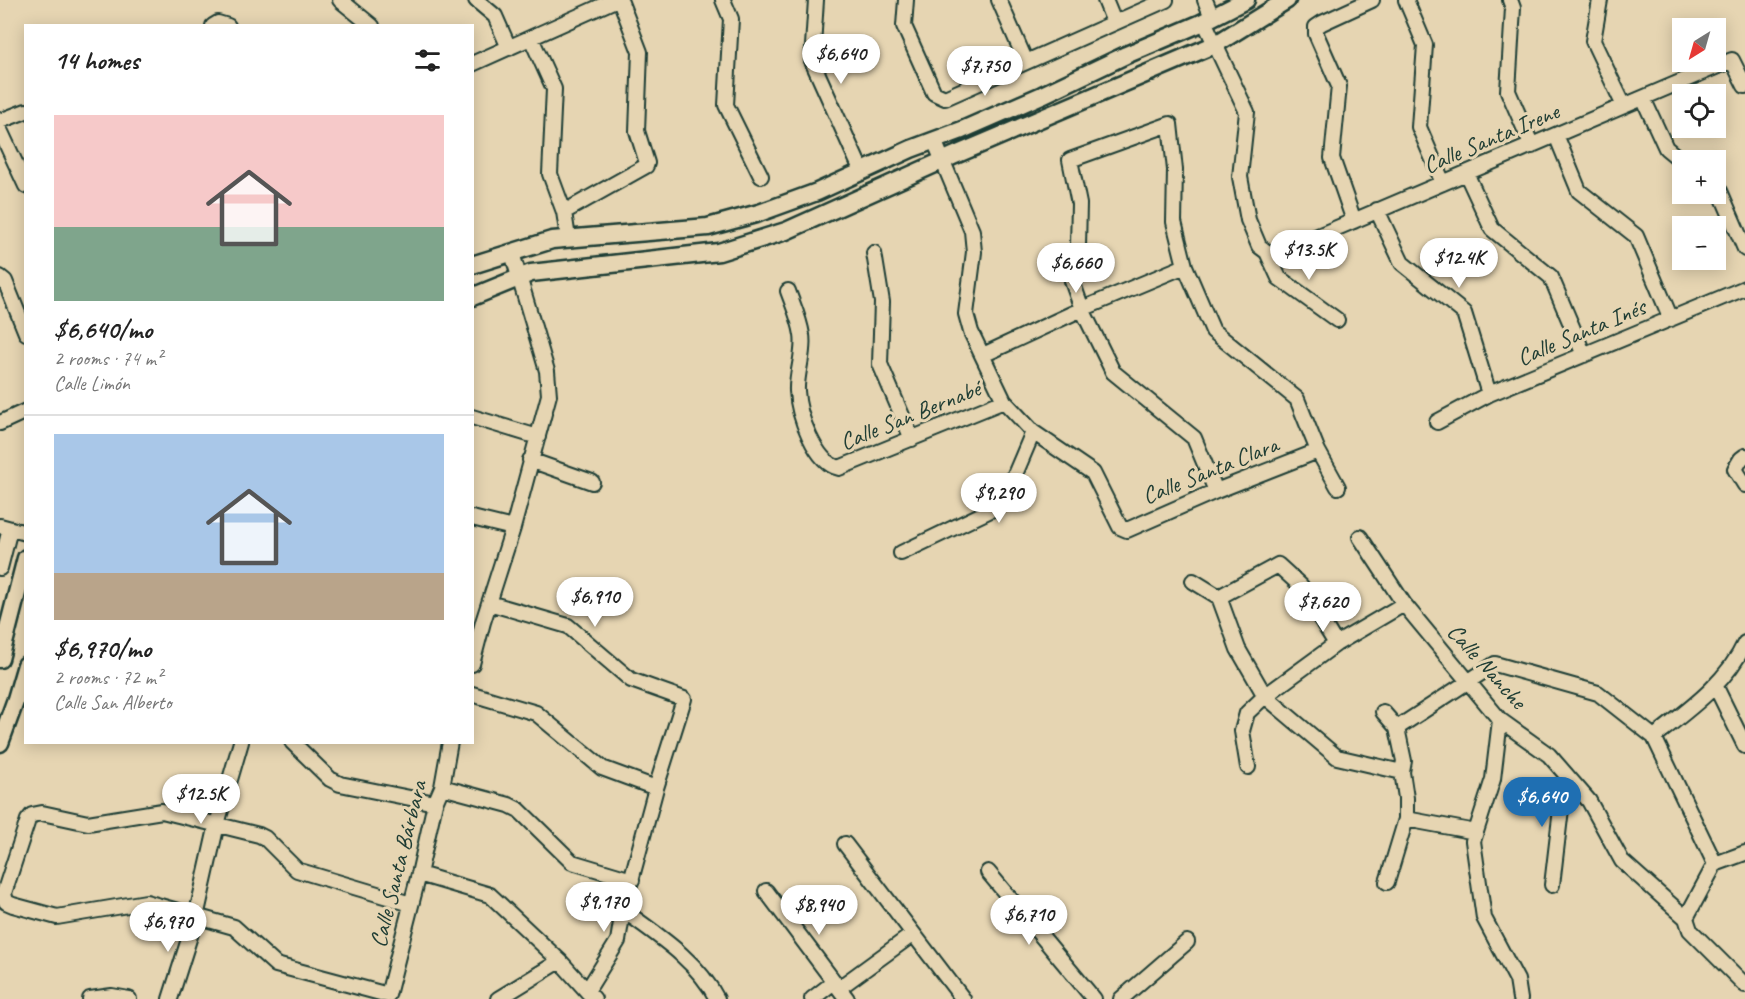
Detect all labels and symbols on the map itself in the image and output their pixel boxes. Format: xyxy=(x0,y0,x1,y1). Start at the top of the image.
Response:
north arrow xyxy=(1672,18,1726,72)
pin: $6,640 xyxy=(792,34,890,85)
pin: $7,750 xyxy=(936,46,1034,97)
street label: Calle Santa Irene xyxy=(1419,95,1565,180)
pin: $13.5K xyxy=(1260,230,1358,281)
pin: $12.4K xyxy=(1410,238,1508,289)
pin: $6,660 xyxy=(1027,243,1125,294)
street label: Calle Santa Inés xyxy=(1512,290,1652,372)
street label: Calle San Bernabé xyxy=(835,372,989,457)
street label: Calle Santa Clara xyxy=(1138,428,1284,511)
pin: $9,290 xyxy=(950,473,1048,524)
pin: $6,910 xyxy=(546,577,644,628)
pin: $7,620 xyxy=(1274,582,1372,633)
street label: Calle Nanche xyxy=(1441,617,1535,717)
pin: $12.5K xyxy=(152,774,250,825)
street label: Calle Santa Bárbara xyxy=(363,776,434,950)
pin: $6,640 xyxy=(1493,777,1591,828)
pin: $9,170 xyxy=(555,882,653,933)
pin: $8,940 xyxy=(770,885,868,936)
pin: $6,710 xyxy=(980,895,1078,946)
pin: $6,970 xyxy=(119,902,217,953)

